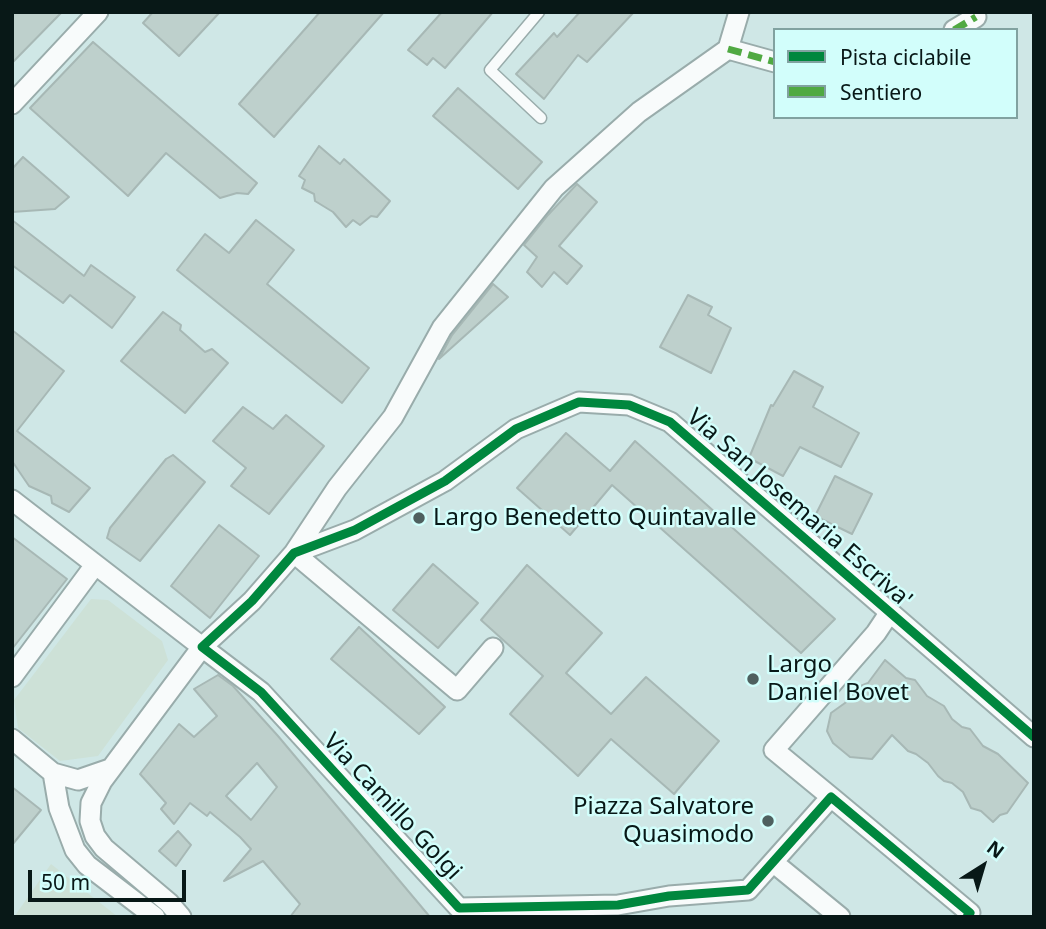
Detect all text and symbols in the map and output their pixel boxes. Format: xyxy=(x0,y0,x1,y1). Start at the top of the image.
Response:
legend xyxy=(773,28,1018,119)
text: Pista ciclabile xyxy=(840,43,971,71)
text: Sentiero xyxy=(840,78,922,106)
street label: Via San Josemaria Escriva' xyxy=(680,403,918,615)
place label: Largo Benedetto Quintavalle xyxy=(433,504,756,532)
marker: Largo Benedetto Quintavalle xyxy=(411,510,427,526)
place label: Largo Daniel Bovet xyxy=(767,651,909,707)
marker: Largo Daniel Bovet xyxy=(745,671,761,687)
street label: Via Camillo Golgi xyxy=(317,728,467,886)
place label: Piazza Salvatore Quasimodo xyxy=(573,793,754,849)
marker: Piazza Salvatore Quasimodo xyxy=(760,813,776,829)
north arrow xyxy=(948,831,1018,901)
text: N xyxy=(982,834,1010,864)
scale bar xyxy=(32,856,189,900)
text: 50 m xyxy=(41,868,90,896)

